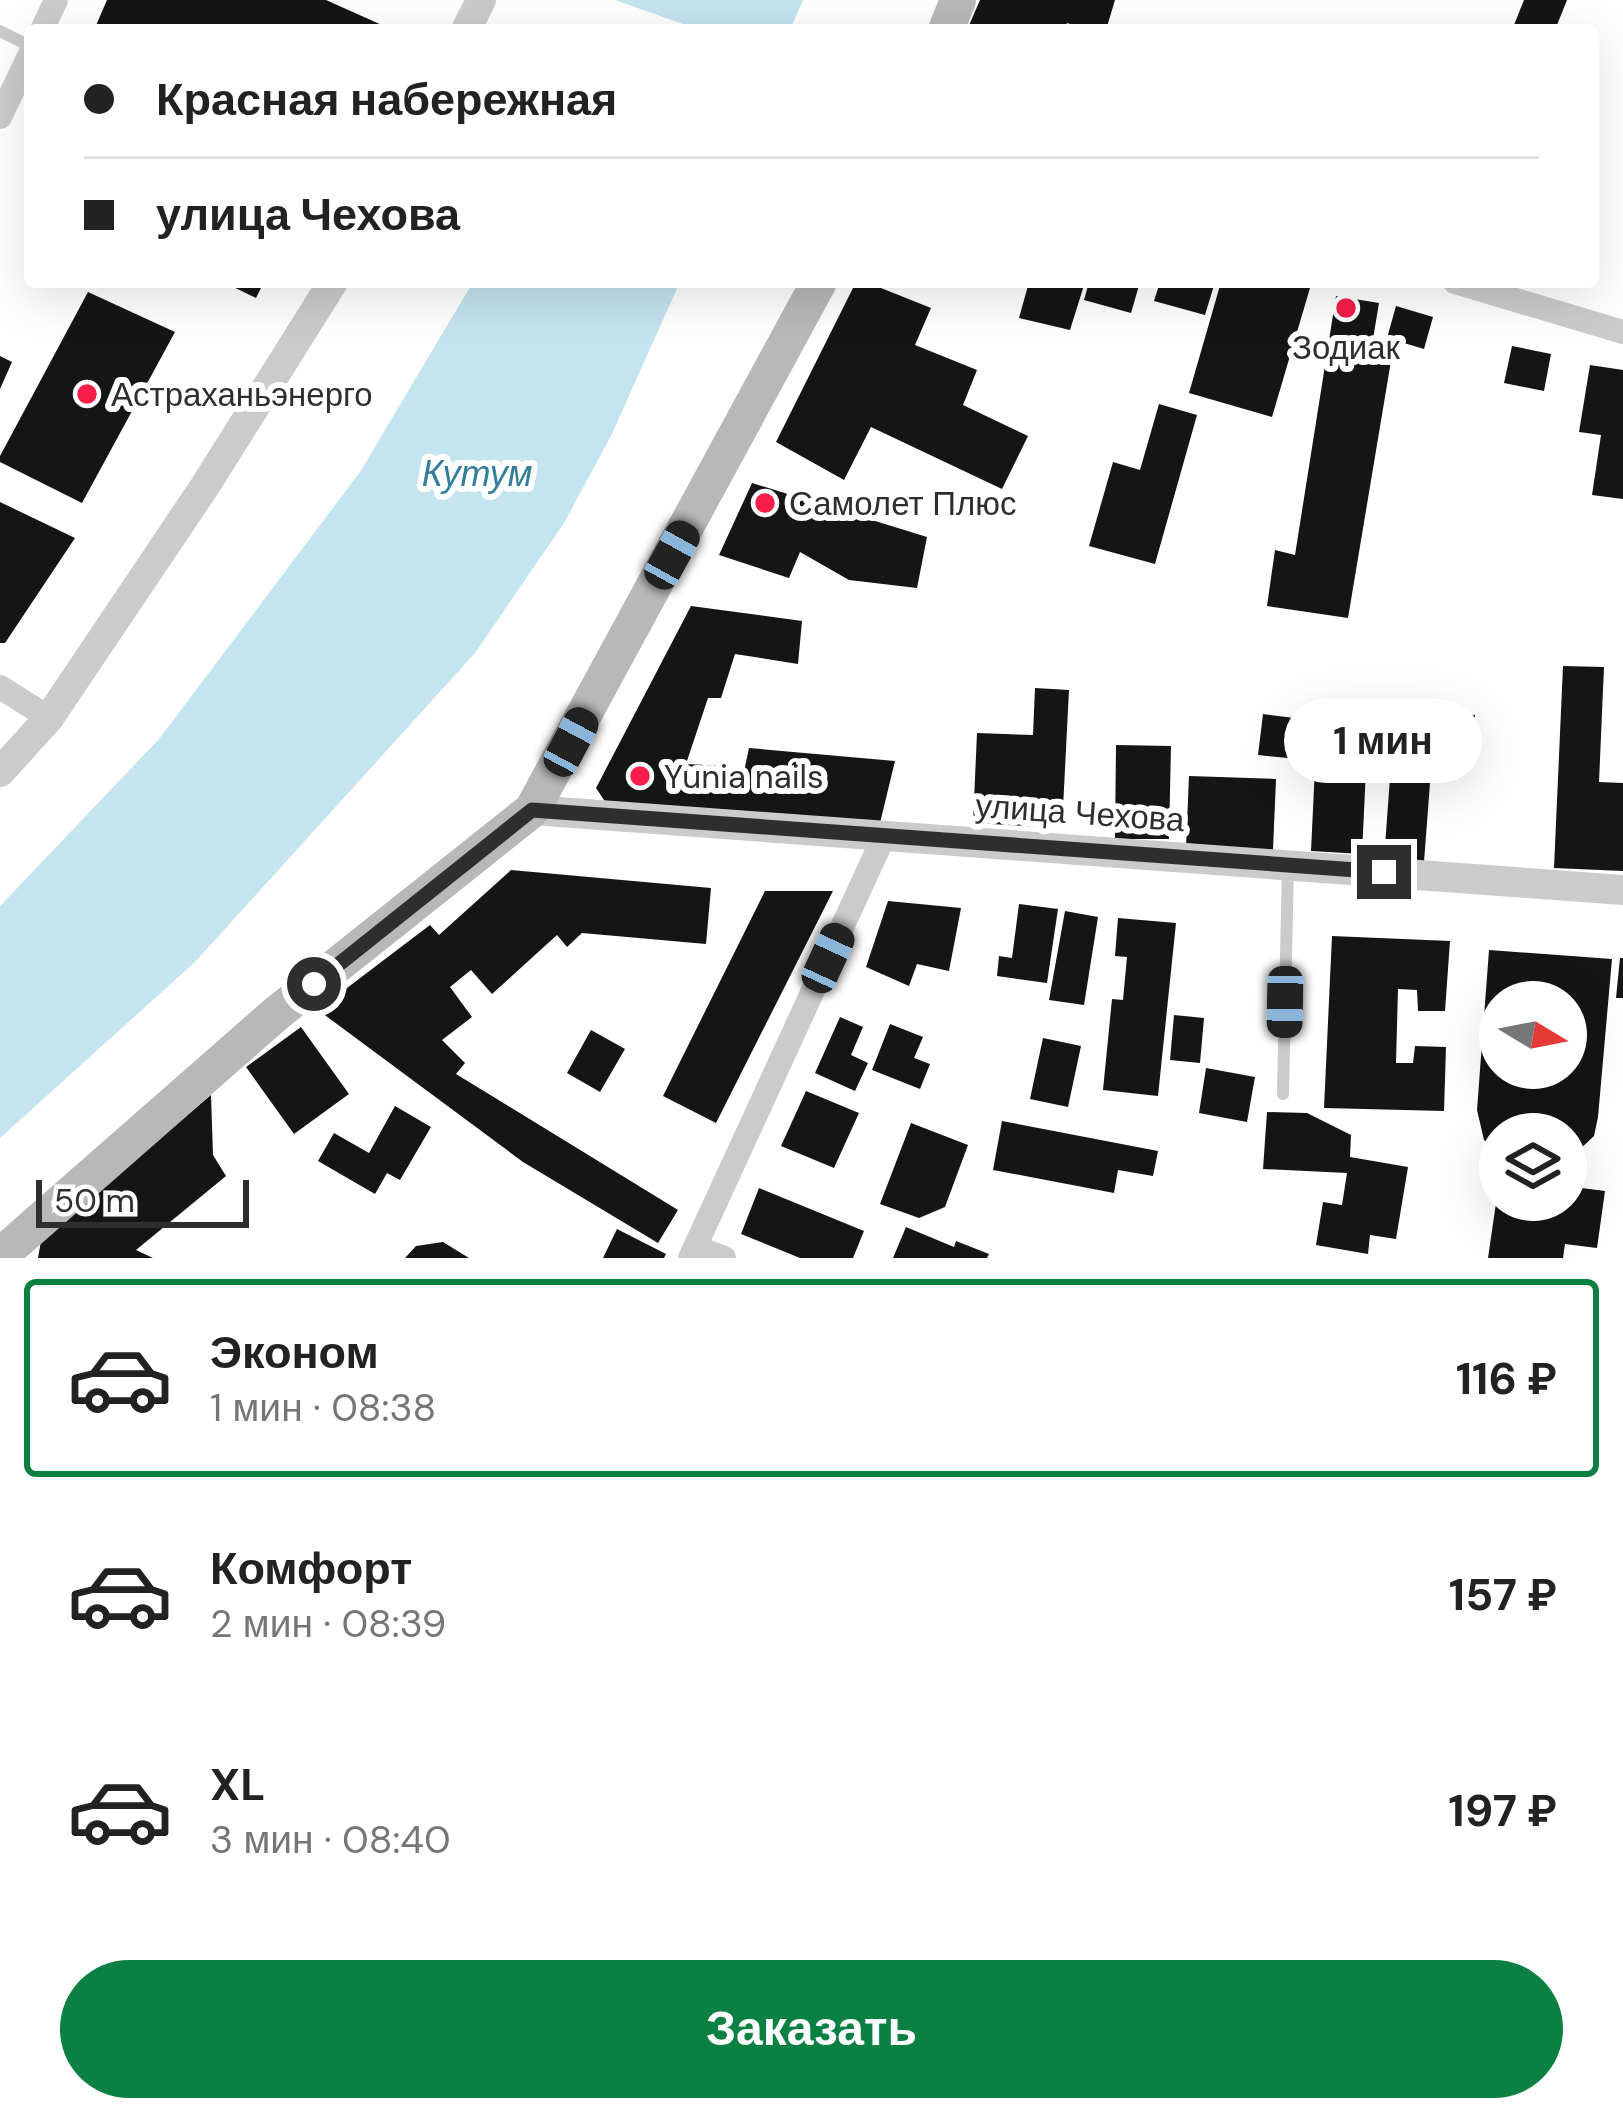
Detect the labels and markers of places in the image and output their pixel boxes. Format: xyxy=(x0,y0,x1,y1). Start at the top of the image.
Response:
marker: Зодиак xyxy=(1333,295,1359,321)
place label: Зодиак xyxy=(1292,326,1401,369)
place label: Астраханьэнерго xyxy=(111,373,373,416)
marker: Астраханьэнерго xyxy=(74,381,100,407)
place label: Самолет Плюс xyxy=(789,482,1017,525)
marker: Самолет Плюс xyxy=(752,490,778,516)
place label: Yunia nails xyxy=(664,755,824,798)
marker: Yunia nails xyxy=(627,763,653,789)

